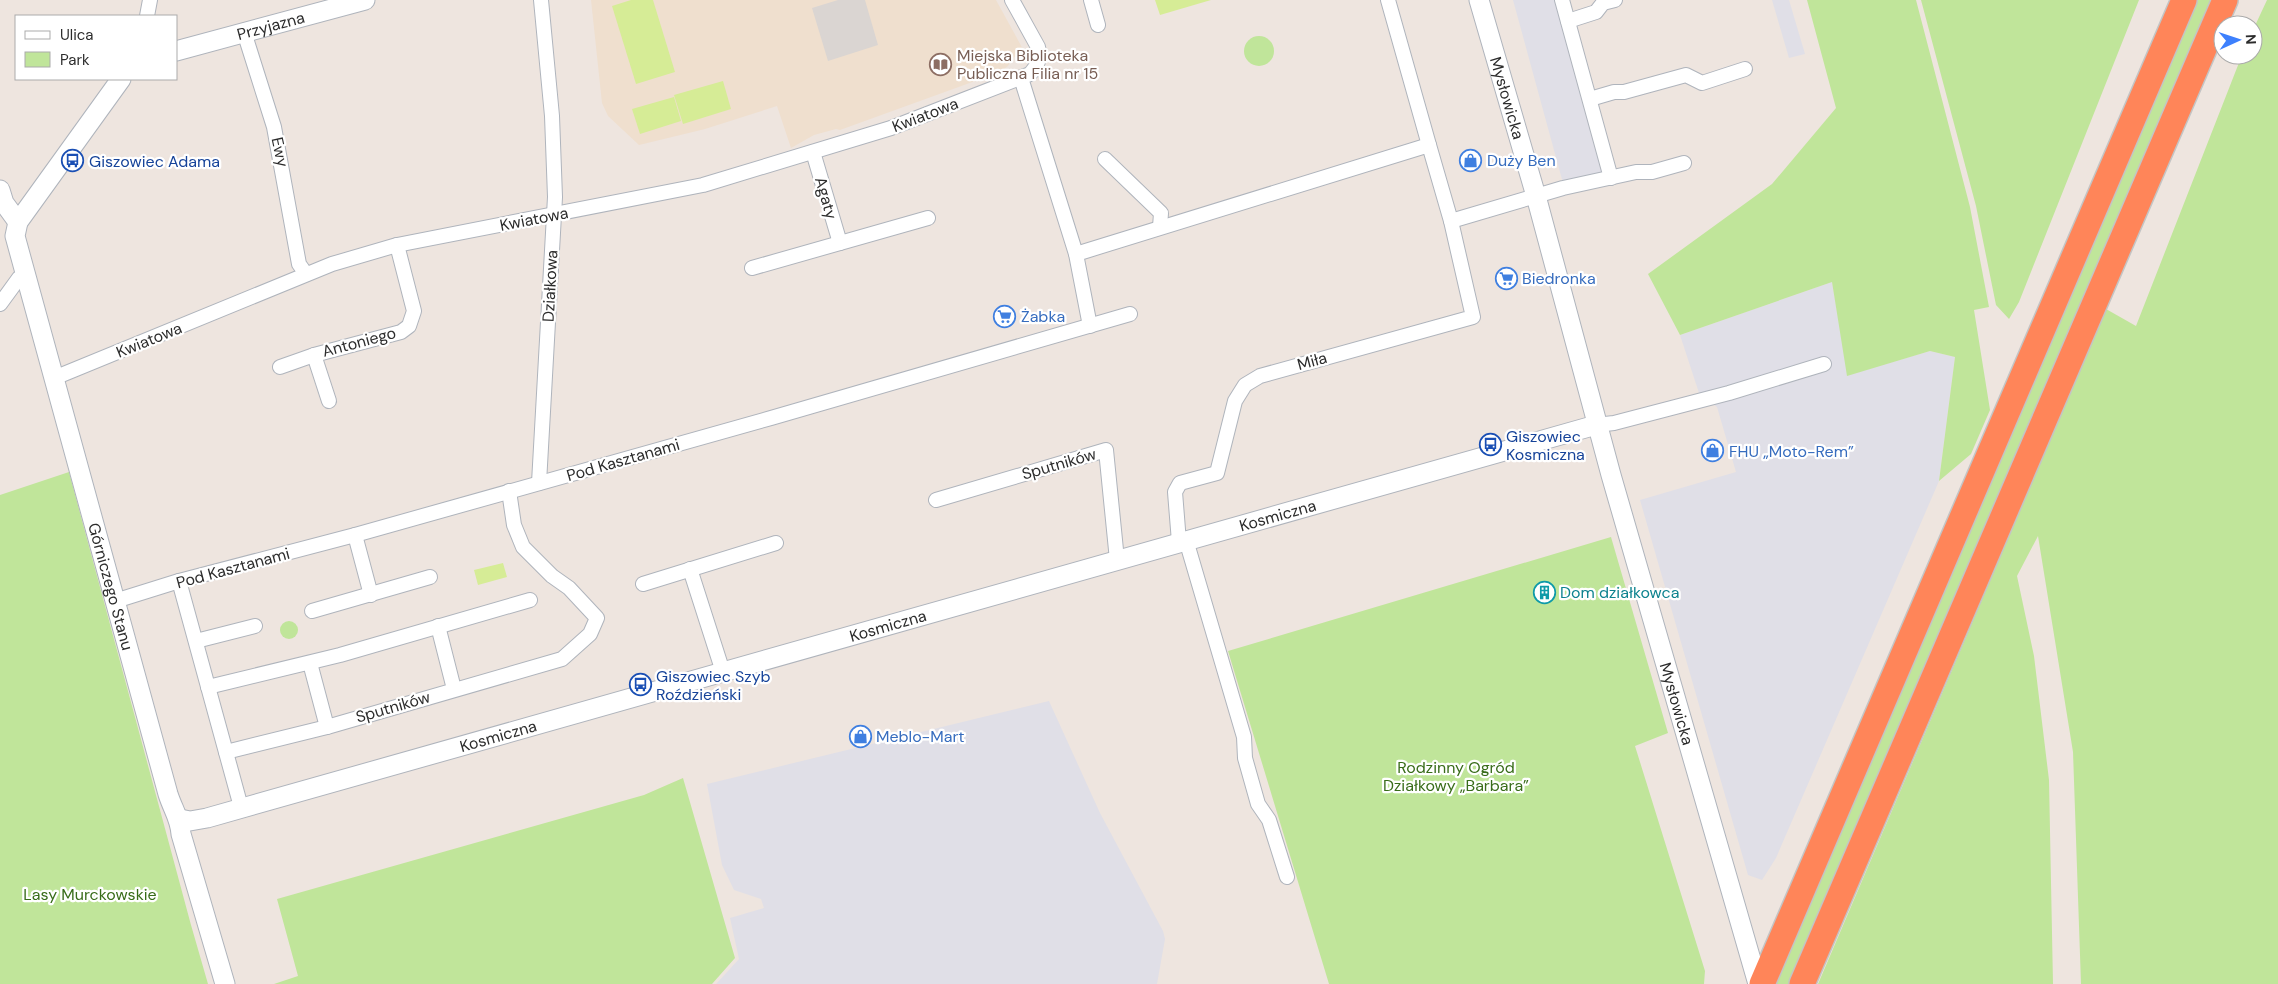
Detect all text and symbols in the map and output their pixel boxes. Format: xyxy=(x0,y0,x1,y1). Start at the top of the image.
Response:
street label: Przyjazna xyxy=(234,6,307,45)
legend xyxy=(15,15,178,80)
north arrow xyxy=(2213,15,2263,65)
text: Ulica xyxy=(60,25,94,45)
text: N xyxy=(2242,34,2260,45)
place label: Miejska Biblioteka Publiczna Filia nr 15 xyxy=(957,45,1098,84)
text: Park xyxy=(60,50,90,70)
library icon: Miejska Biblioteka Publiczna Filia nr 15 xyxy=(929,52,953,76)
street label: Mysłowicka xyxy=(1486,54,1529,142)
street label: Kwiatowa xyxy=(889,93,961,137)
street label: Ewy xyxy=(267,135,293,169)
shop icon: Duży Ben xyxy=(1459,148,1483,172)
bus stop icon: Giszowiec Adama xyxy=(61,149,85,173)
place label: Duży Ben xyxy=(1487,150,1556,171)
place label: Giszowiec Adama xyxy=(89,151,220,172)
street label: Agaty xyxy=(810,174,842,222)
street label: Kwiatowa xyxy=(498,202,570,236)
street label: Działkowa xyxy=(538,249,562,323)
supermarket icon: Biedronka xyxy=(1494,266,1518,290)
place label: Biedronka xyxy=(1522,268,1596,289)
supermarket icon: Żabka xyxy=(993,304,1017,328)
place label: Żabka xyxy=(1021,306,1065,327)
street label: Kwiatowa xyxy=(113,317,185,363)
street label: Antoniego xyxy=(320,322,398,362)
street label: Miła xyxy=(1295,347,1329,375)
place label: Giszowiec Kosmiczna xyxy=(1506,426,1585,465)
bus stop icon: Giszowiec Kosmiczna xyxy=(1478,433,1502,457)
street label: Pod Kasztanami xyxy=(564,434,682,486)
shop icon: FHU „Moto-Rem” xyxy=(1701,439,1725,463)
place label: FHU „Moto-Rem” xyxy=(1729,441,1854,462)
street label: Sputników xyxy=(1019,443,1099,485)
street label: Kosmiczna xyxy=(1237,494,1318,536)
street label: Górniczego Stanu xyxy=(84,520,139,653)
street label: Pod Kasztanami xyxy=(174,543,292,593)
building icon: Dom działkowca xyxy=(1532,580,1556,604)
place label: Dom działkowca xyxy=(1560,582,1679,603)
street label: Kosmiczna xyxy=(847,605,929,646)
street label: Mysłowicka xyxy=(1655,660,1699,747)
place label: Giszowiec Szyb Roździeński xyxy=(656,666,771,705)
bus stop icon: Giszowiec Szyb Roździeński xyxy=(628,673,652,697)
street label: Sputników xyxy=(353,686,433,728)
street label: Kosmiczna xyxy=(457,715,539,756)
shop icon: Meblo-Mart xyxy=(848,724,872,748)
place label: Meblo-Mart xyxy=(876,726,965,747)
park label: Rodzinny Ogród Działkowy „Barbara” xyxy=(1383,757,1529,796)
park label: Lasy Murckowskie xyxy=(23,884,157,905)

